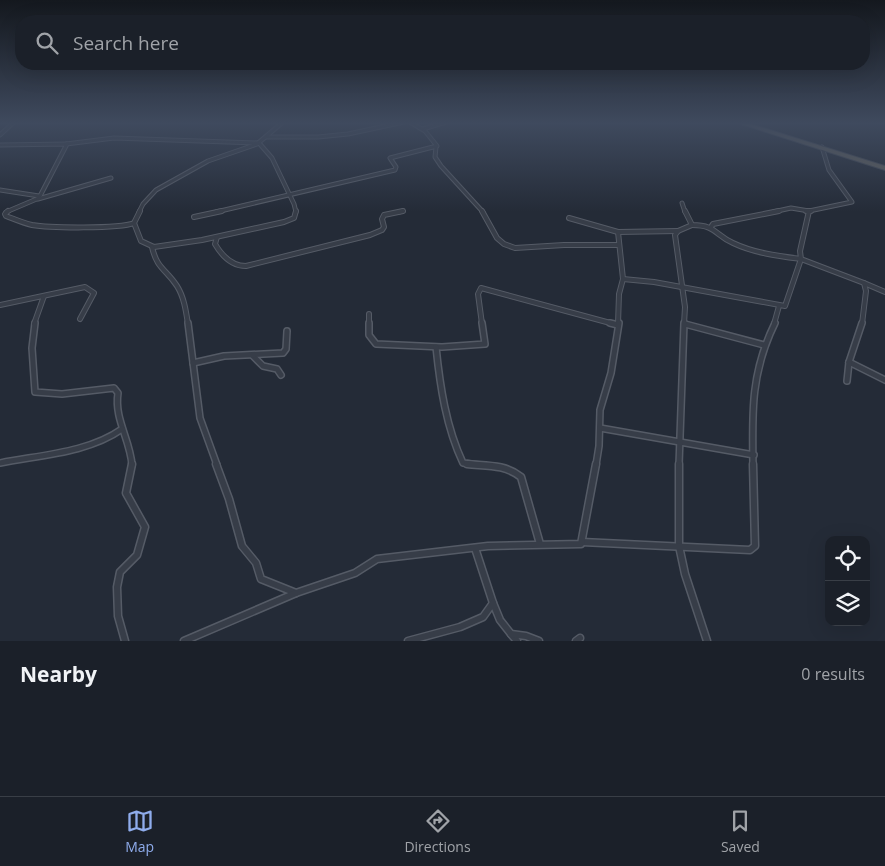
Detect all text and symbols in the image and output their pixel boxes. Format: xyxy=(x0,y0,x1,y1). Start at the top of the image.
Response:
search box xyxy=(15,15,870,70)
icon: search xyxy=(33,29,61,57)
text: Search here xyxy=(73,30,179,56)
map controls xyxy=(825,536,870,626)
button: locate xyxy=(825,536,870,581)
button: layers xyxy=(825,581,870,626)
text: Nearby xyxy=(20,660,97,688)
text: 0 results xyxy=(801,663,865,685)
tab: Map xyxy=(125,807,154,856)
tab: Directions xyxy=(404,807,471,856)
tab: Saved xyxy=(721,807,760,856)

